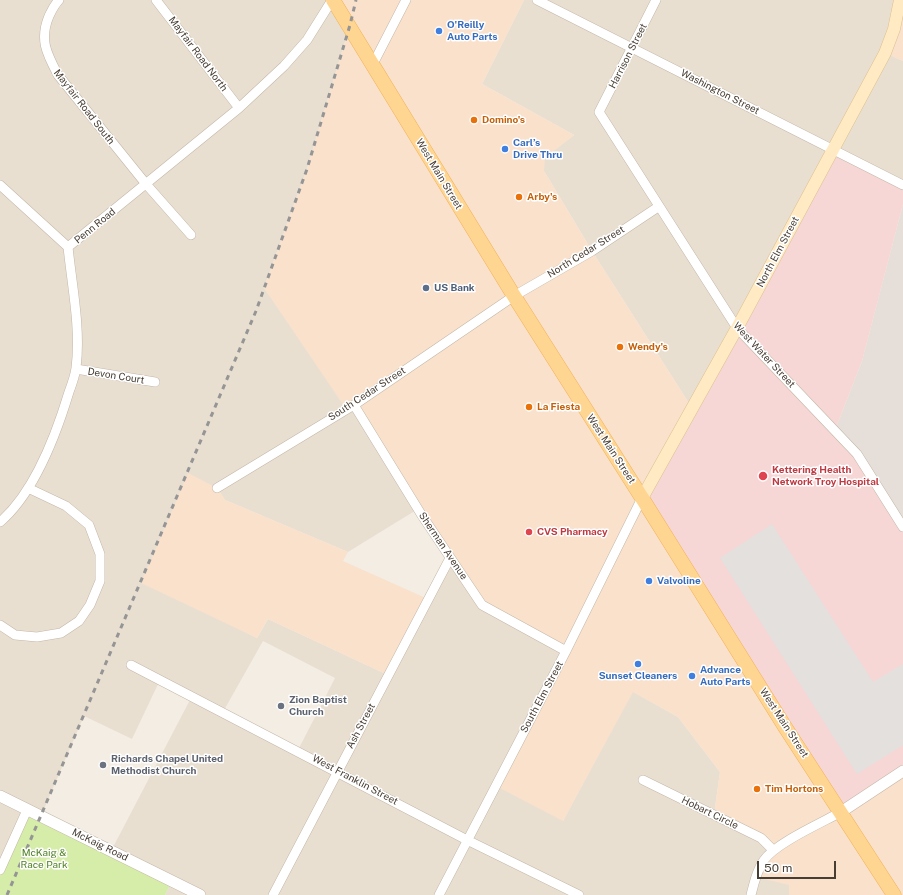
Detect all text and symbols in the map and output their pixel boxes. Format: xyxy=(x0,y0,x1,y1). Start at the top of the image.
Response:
street label: Mayfair Road North xyxy=(166,14,230,94)
place label: O'Reilly Auto Parts xyxy=(447,19,498,42)
street label: Harrison Street xyxy=(606,21,650,91)
marker: O'Reilly Auto Parts xyxy=(434,26,444,36)
street label: Mayfair Road South xyxy=(51,67,117,147)
street label: Washington Street xyxy=(679,67,761,117)
place label: Domino's xyxy=(482,114,525,126)
marker: Domino's xyxy=(469,115,479,125)
street label: West Main Street xyxy=(413,137,465,211)
place label: Carl’s Drive Thru xyxy=(513,137,562,160)
marker: Carl’s Drive Thru xyxy=(500,144,510,154)
place label: Arby's xyxy=(527,191,557,203)
marker: Arby's xyxy=(514,192,524,202)
street label: Penn Road xyxy=(72,206,118,246)
street label: North Elm Street xyxy=(754,215,802,289)
street label: North Cedar Street xyxy=(545,223,627,281)
place label: US Bank xyxy=(434,282,475,294)
marker: US Bank xyxy=(421,283,431,293)
street label: West Water Street xyxy=(731,320,797,390)
place label: Wendy's xyxy=(628,341,668,353)
marker: Wendy's xyxy=(615,342,625,352)
street label: South Cedar Street xyxy=(326,365,408,423)
street label: Devon Court xyxy=(87,366,145,386)
place label: La Fiesta xyxy=(537,401,580,413)
marker: La Fiesta xyxy=(524,402,534,412)
street label: West Main Street xyxy=(584,412,638,486)
place label: Kettering Health Network Troy Hospital xyxy=(772,464,879,488)
marker: Kettering Health Network Troy Hospital xyxy=(757,470,769,482)
street label: Sherman Avenue xyxy=(416,510,470,582)
place label: CVS Pharmacy xyxy=(537,526,608,538)
marker: CVS Pharmacy xyxy=(524,527,534,537)
place label: Valvoline xyxy=(657,575,701,587)
marker: Valvoline xyxy=(644,576,654,586)
street label: South Elm Street xyxy=(518,659,566,735)
marker: Sunset Cleaners xyxy=(633,659,643,669)
place label: Advance Auto Parts xyxy=(700,664,751,688)
place label: Sunset Cleaners xyxy=(599,670,677,682)
marker: Advance Auto Parts xyxy=(687,671,697,681)
street label: West Main Street xyxy=(757,686,811,760)
place label: Zion Baptist Church xyxy=(289,694,347,718)
marker: Zion Baptist Church xyxy=(276,701,286,711)
street label: Ash Street xyxy=(344,701,378,751)
street label: West Franklin Street xyxy=(310,752,400,808)
place label: Richards Chapel United Methodist Church xyxy=(111,753,223,776)
marker: Richards Chapel United Methodist Church xyxy=(98,760,108,770)
place label: Tim Hortons xyxy=(765,783,823,795)
marker: Tim Hortons xyxy=(752,784,762,794)
street label: Hobart Circle xyxy=(680,794,740,832)
street label: McKaig Road xyxy=(70,826,130,864)
park label: McKaig & Race Park xyxy=(20,847,68,870)
scale bar xyxy=(759,853,838,879)
text: 50 m xyxy=(764,861,792,875)

